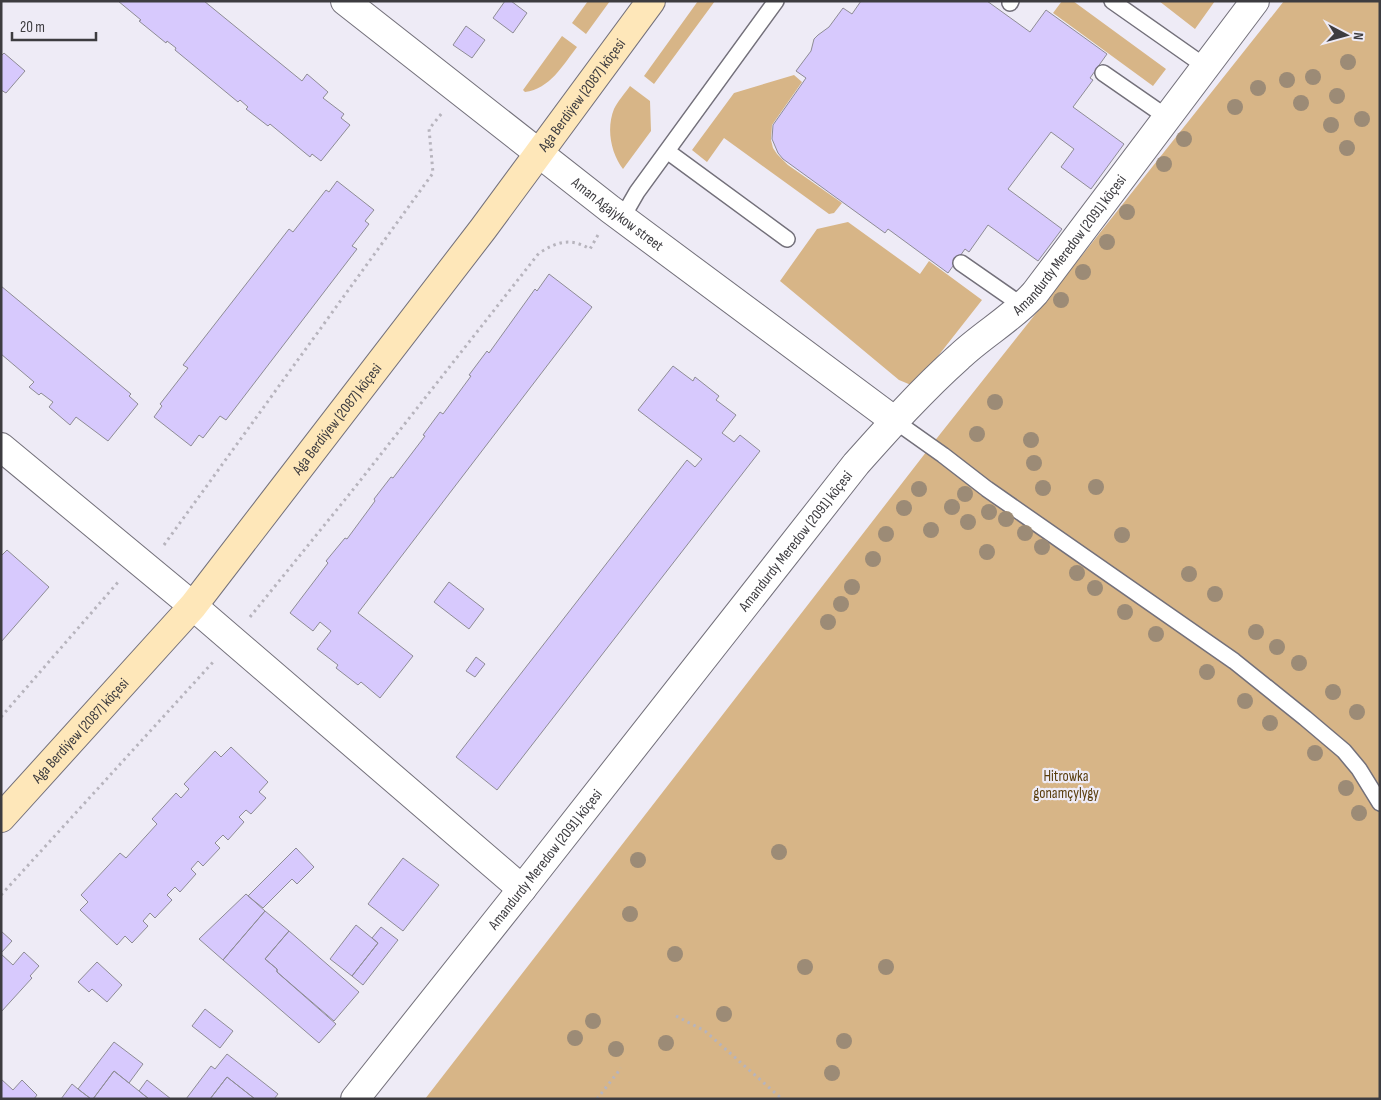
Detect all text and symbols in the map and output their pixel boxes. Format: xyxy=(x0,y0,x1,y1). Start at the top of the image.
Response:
scale bar xyxy=(12,10,96,42)
north arrow xyxy=(1321,10,1371,60)
text: 20 m xyxy=(20,18,45,37)
text: N xyxy=(1350,32,1367,41)
street label: Aga Berdiýew (2087) köçesi xyxy=(534,35,630,156)
street label: Amandurdy Meredow (2091) köçesi xyxy=(1008,171,1131,320)
street label: Aman Agajykow street xyxy=(567,173,667,256)
street label: Aga Berdiýew (2087) köçesi xyxy=(288,360,386,480)
street label: Amandurdy Meredow (2091) köçesi xyxy=(734,467,857,616)
street label: Aga Berdiýew (2087) köçesi xyxy=(27,674,133,788)
park label: Hitrowka gonamçylygy xyxy=(1033,767,1099,803)
street label: Amandurdy Meredow (2091) köçesi xyxy=(484,785,607,934)

